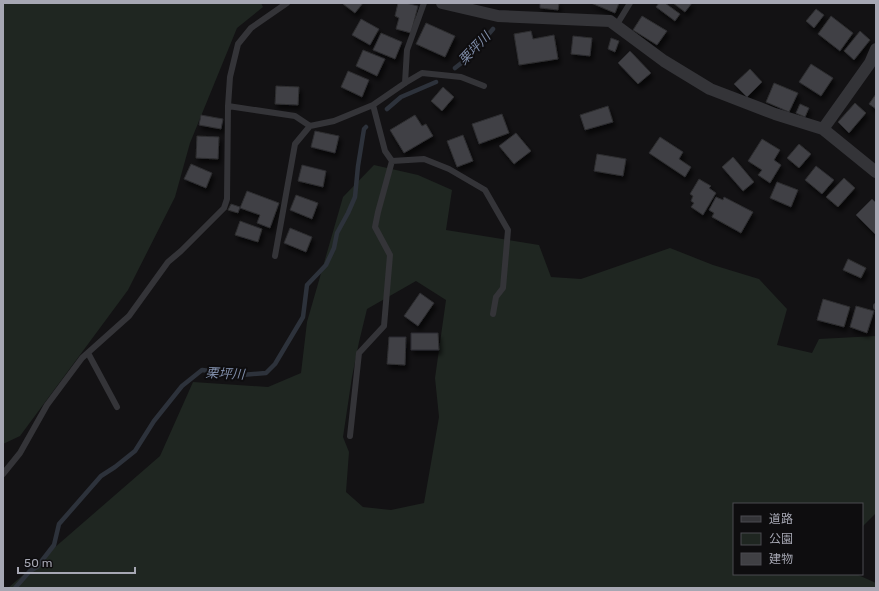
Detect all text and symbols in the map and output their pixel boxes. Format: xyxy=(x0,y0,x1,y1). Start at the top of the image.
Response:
water label: 栗坪川 xyxy=(455,28,495,68)
water label: 栗坪川 xyxy=(205,365,247,382)
legend xyxy=(733,503,863,575)
text: 道路 xyxy=(769,512,793,526)
text: 公園 xyxy=(769,532,793,546)
scale bar xyxy=(18,549,135,575)
text: 建物 xyxy=(769,552,793,566)
text: 50 m xyxy=(24,556,52,570)

